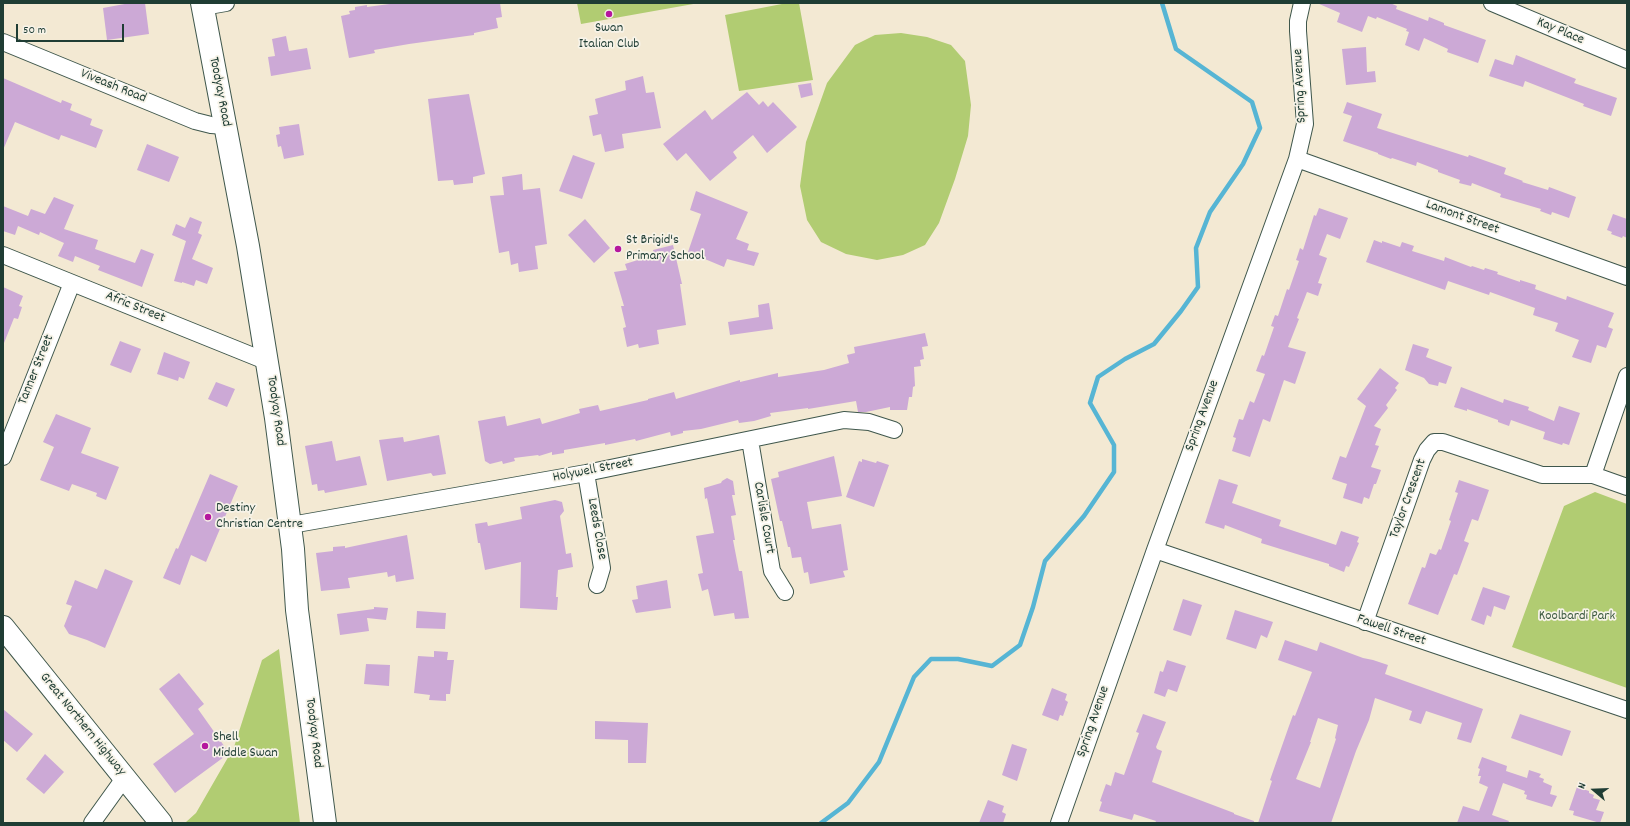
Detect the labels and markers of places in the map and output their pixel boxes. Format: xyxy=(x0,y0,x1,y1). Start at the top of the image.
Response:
marker: Swan Italian Club xyxy=(604,9,614,19)
place label: Swan Italian Club xyxy=(579,21,639,54)
place label: St Brigid's Primary School xyxy=(626,233,704,266)
marker: St Brigid's Primary School xyxy=(613,244,623,254)
place label: Destiny Christian Centre xyxy=(216,501,303,534)
marker: Destiny Christian Centre xyxy=(203,512,213,522)
place label: Shell Middle Swan xyxy=(213,730,278,762)
marker: Shell Middle Swan xyxy=(200,741,210,751)

